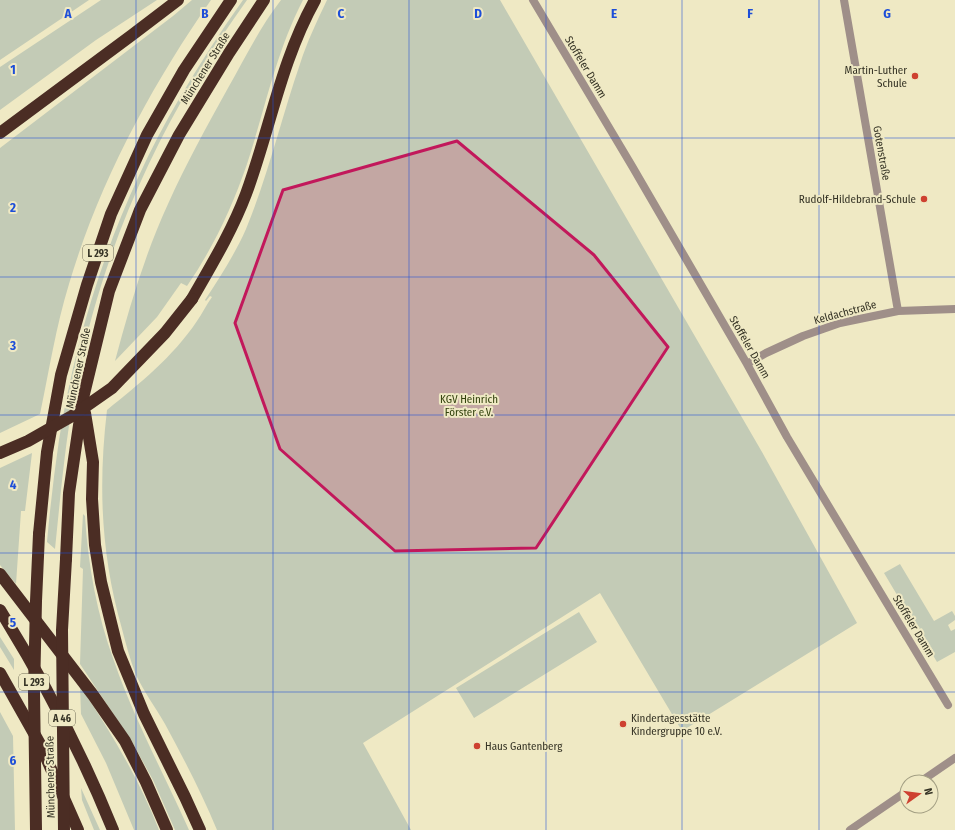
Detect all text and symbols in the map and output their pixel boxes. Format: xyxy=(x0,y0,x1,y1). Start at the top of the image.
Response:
text: A xyxy=(63,6,72,21)
text: B xyxy=(201,6,209,21)
text: C xyxy=(338,6,345,21)
text: D xyxy=(474,6,482,21)
text: E xyxy=(611,6,617,21)
text: F xyxy=(747,6,753,21)
text: G xyxy=(883,6,891,21)
street label: Münchener Straße xyxy=(178,30,233,107)
street label: Stoffeler Damm xyxy=(562,34,609,101)
text: 1 xyxy=(10,62,16,77)
place label: Martin-Luther Schule xyxy=(845,64,907,90)
marker: Martin-Luther Schule xyxy=(910,71,920,81)
street label: Gotenstraße xyxy=(870,125,893,181)
place label: Rudolf-Hildebrand-Schule xyxy=(799,193,916,206)
marker: Rudolf-Hildebrand-Schule xyxy=(919,194,929,204)
text: 2 xyxy=(9,200,16,215)
road number: L 293 xyxy=(83,245,113,261)
street label: Keldachstraße xyxy=(812,298,878,327)
street label: Stoffeler Damm xyxy=(726,314,773,381)
street label: Münchener Straße xyxy=(64,327,93,410)
text: 3 xyxy=(9,338,16,353)
park label: KGV Heinrich Förster e.V. xyxy=(440,393,498,419)
text: 4 xyxy=(10,477,17,492)
street label: Stoffeler Damm xyxy=(890,593,937,660)
text: 5 xyxy=(10,615,16,630)
road number: L 293 xyxy=(19,674,49,690)
road number: A 46 xyxy=(49,710,75,726)
place label: Kindertagesstätte Kindergruppe 10 e.V. xyxy=(631,712,722,738)
marker: Kindertagesstätte Kindergruppe 10 e.V. xyxy=(618,719,628,729)
street label: Münchener Straße xyxy=(43,736,58,818)
place label: Haus Gantenberg xyxy=(485,740,563,753)
marker: Haus Gantenberg xyxy=(472,741,482,751)
text: 6 xyxy=(10,753,17,768)
north arrow xyxy=(899,774,939,814)
text: N xyxy=(921,787,935,796)

